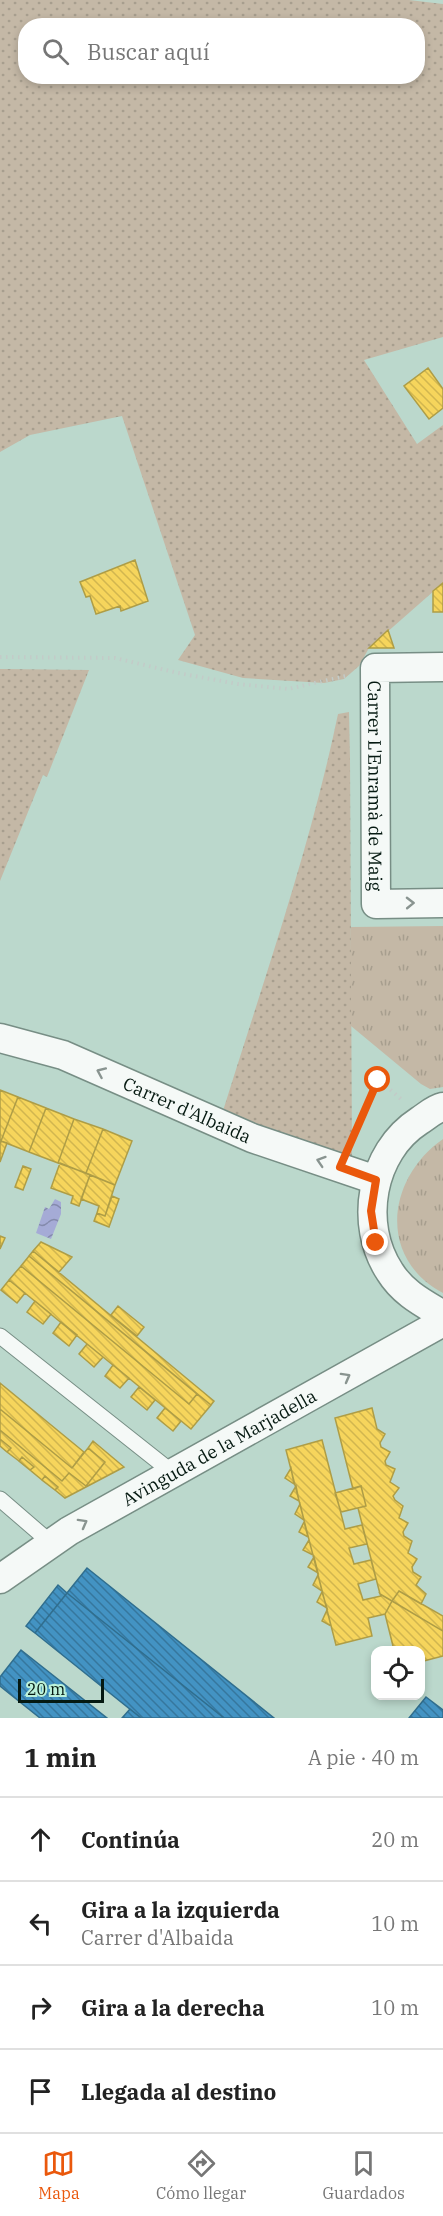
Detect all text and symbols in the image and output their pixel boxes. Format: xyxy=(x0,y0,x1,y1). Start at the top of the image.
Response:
search box xyxy=(18,18,425,84)
icon: search xyxy=(39,35,72,68)
text: Buscar aquí xyxy=(87,37,210,66)
street label: Carrer L'Enramà de Maig xyxy=(364,681,387,892)
one-way arrow xyxy=(405,897,414,909)
route start xyxy=(364,1066,390,1092)
one-way arrow xyxy=(97,1067,108,1079)
street label: Carrer d'Albaida xyxy=(120,1071,255,1148)
one-way arrow xyxy=(316,1156,327,1168)
route end xyxy=(362,1229,388,1255)
one-way arrow xyxy=(339,1373,350,1384)
street label: Avinguda de la Marjadella xyxy=(118,1384,320,1511)
one-way arrow xyxy=(77,1519,88,1530)
map controls xyxy=(371,1646,425,1700)
button: locate xyxy=(371,1646,425,1700)
scale bar xyxy=(18,1676,104,1704)
text: 20 m xyxy=(27,1679,65,1699)
text: 1 min xyxy=(24,1740,97,1774)
text: A pie · 40 m xyxy=(308,1744,419,1771)
icon: ahead xyxy=(24,1823,57,1856)
text: Continúa xyxy=(81,1825,180,1854)
text: 20 m xyxy=(371,1826,419,1853)
text: Gira a la izquierda xyxy=(81,1895,280,1924)
icon: left xyxy=(24,1907,57,1940)
text: 10 m xyxy=(371,1910,419,1937)
text: Carrer d'Albaida xyxy=(81,1924,234,1951)
icon: right xyxy=(24,1991,57,2024)
text: Gira a la derecha xyxy=(81,1993,265,2022)
text: 10 m xyxy=(371,1994,419,2021)
icon: arrive xyxy=(24,2075,57,2108)
text: Llegada al destino xyxy=(81,2077,276,2106)
tab: Mapa xyxy=(38,2147,80,2203)
tab: Cómo llegar xyxy=(156,2147,246,2203)
tab: Guardados xyxy=(322,2147,405,2203)

